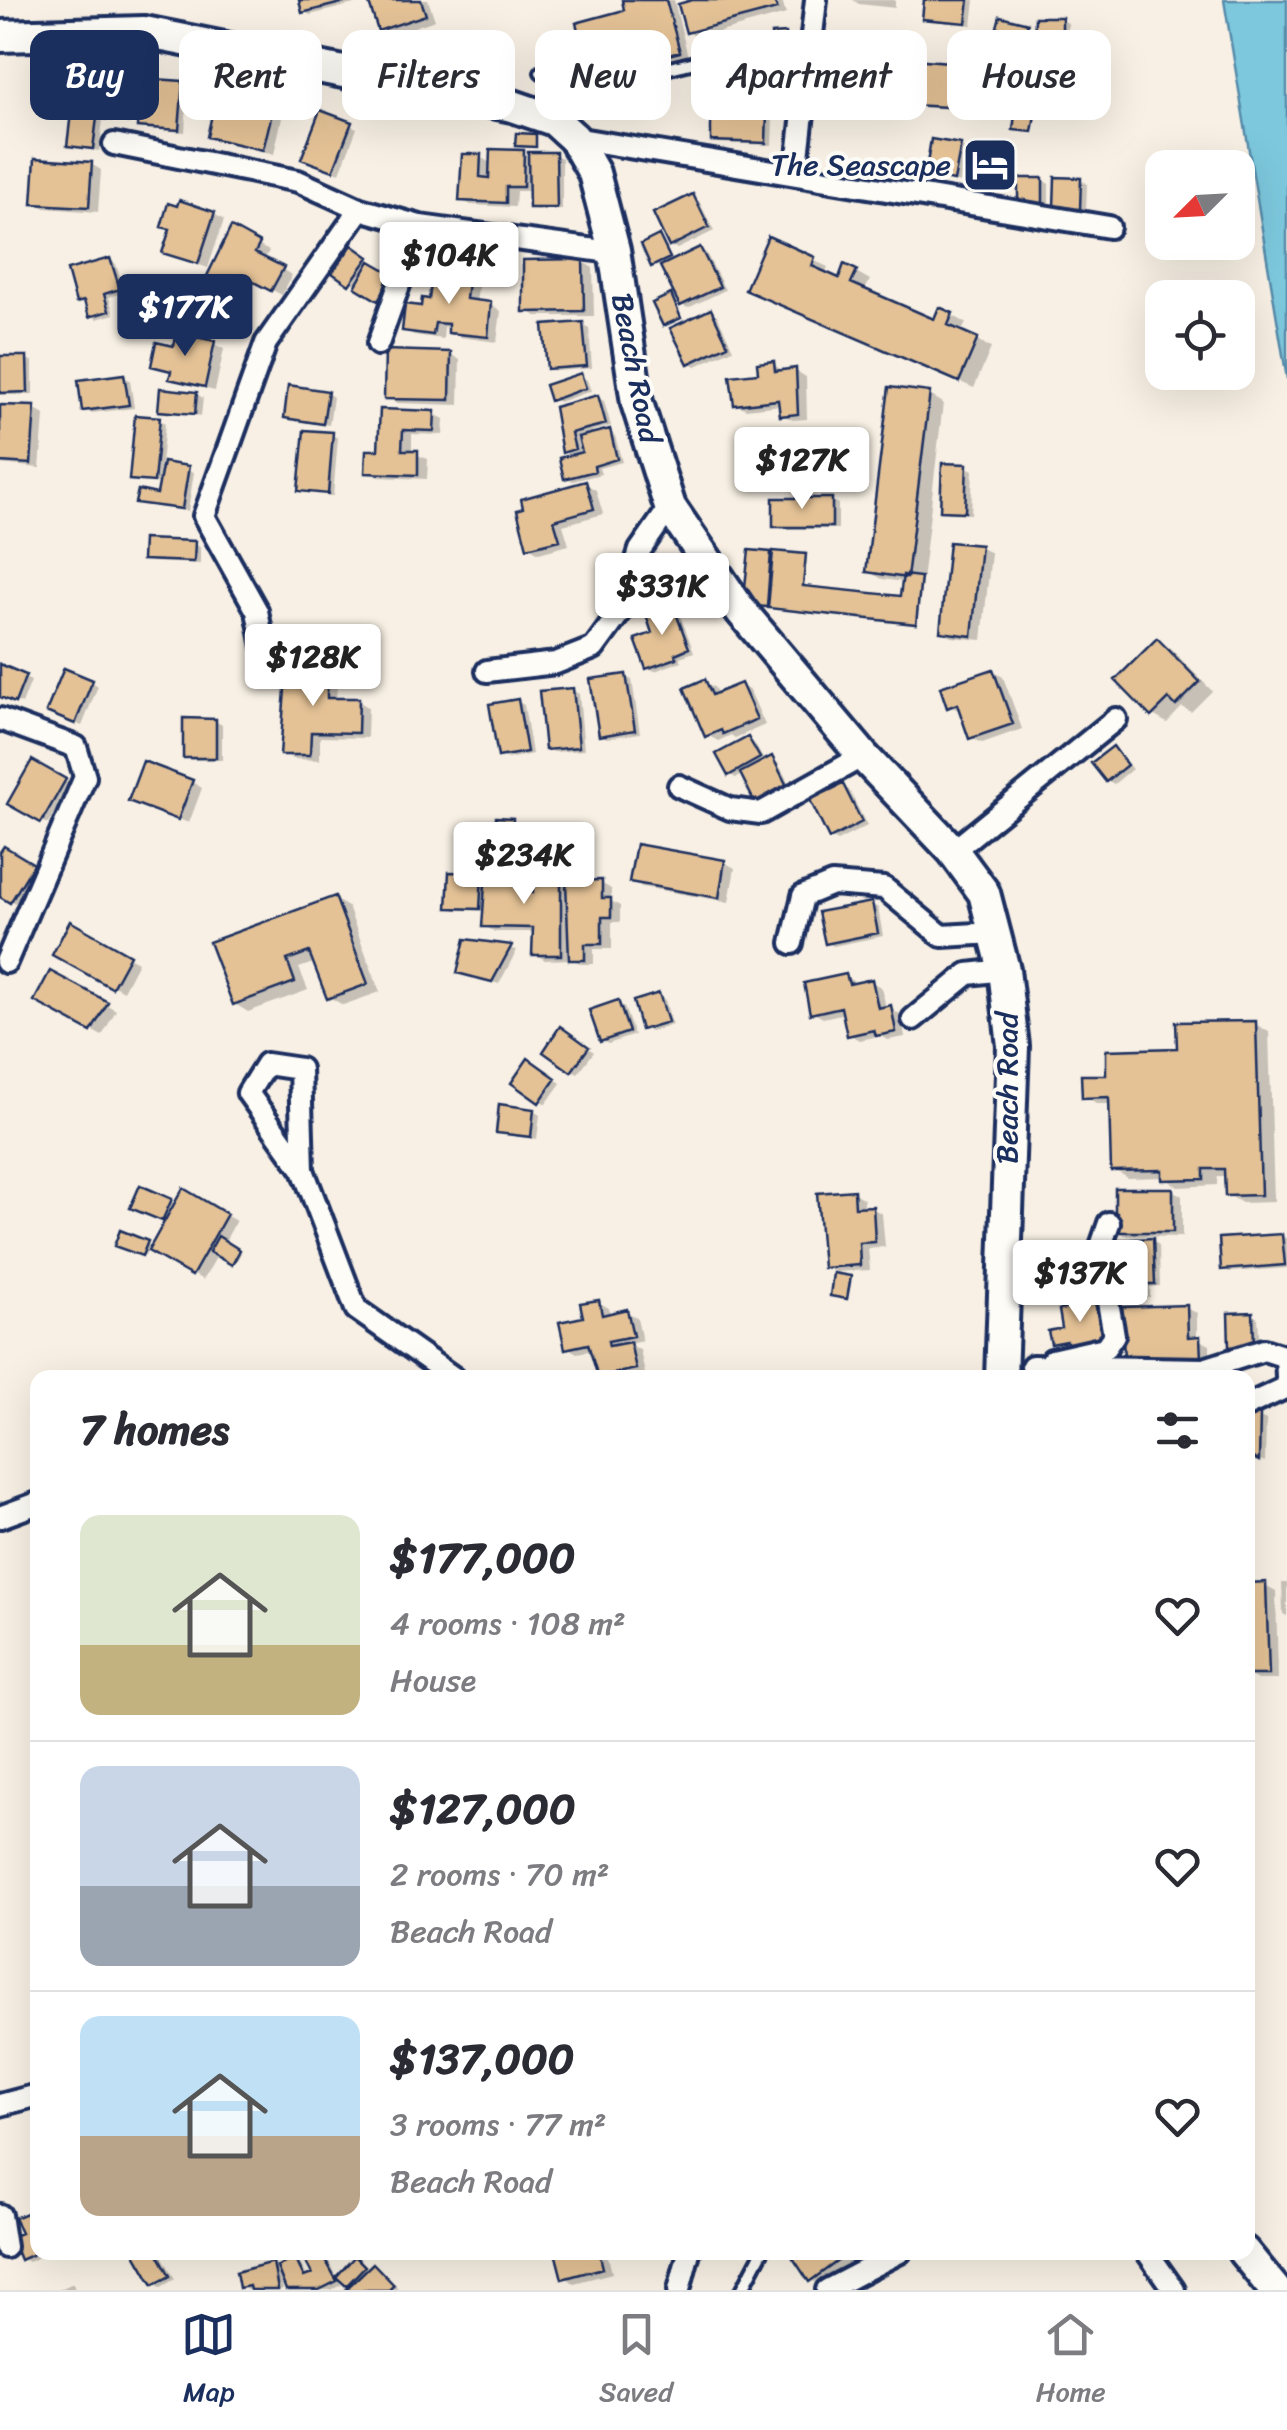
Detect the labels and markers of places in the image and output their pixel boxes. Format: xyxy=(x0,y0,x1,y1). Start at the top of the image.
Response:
hotel icon: The Seascape xyxy=(960,135,1020,195)
place label: The Seascape xyxy=(771,138,951,192)
pin: $104K xyxy=(379,222,519,307)
pin: $177K xyxy=(115,274,255,359)
pin: $127K xyxy=(732,427,872,512)
pin: $331K xyxy=(592,553,732,638)
pin: $128K xyxy=(243,624,383,709)
pin: $234K xyxy=(454,822,594,907)
pin: $137K xyxy=(1010,1240,1150,1325)

